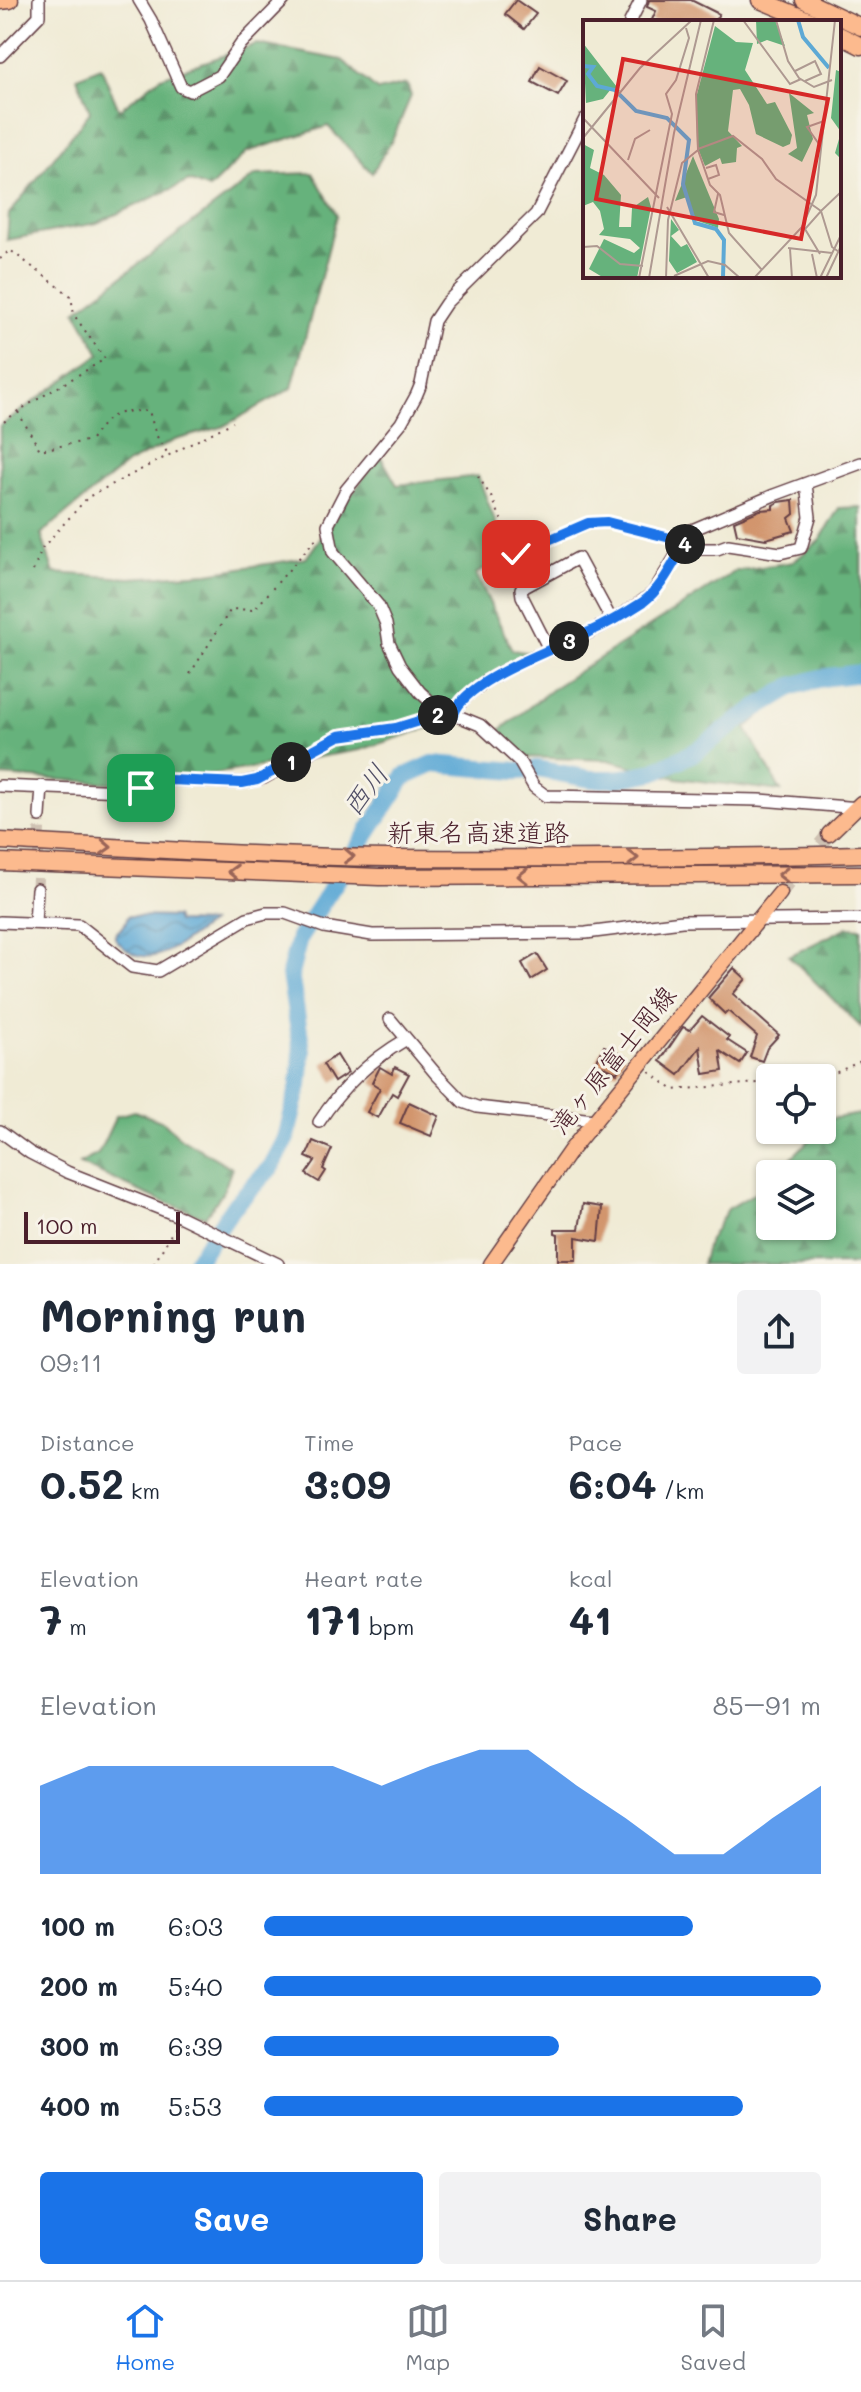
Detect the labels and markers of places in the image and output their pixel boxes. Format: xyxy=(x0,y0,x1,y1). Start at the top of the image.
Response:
pin xyxy=(482,520,550,588)
pin: 4 xyxy=(665,524,705,564)
pin: 3 xyxy=(549,621,589,661)
pin: 2 xyxy=(418,695,458,735)
pin: 1 xyxy=(271,742,311,782)
pin xyxy=(107,754,175,822)

